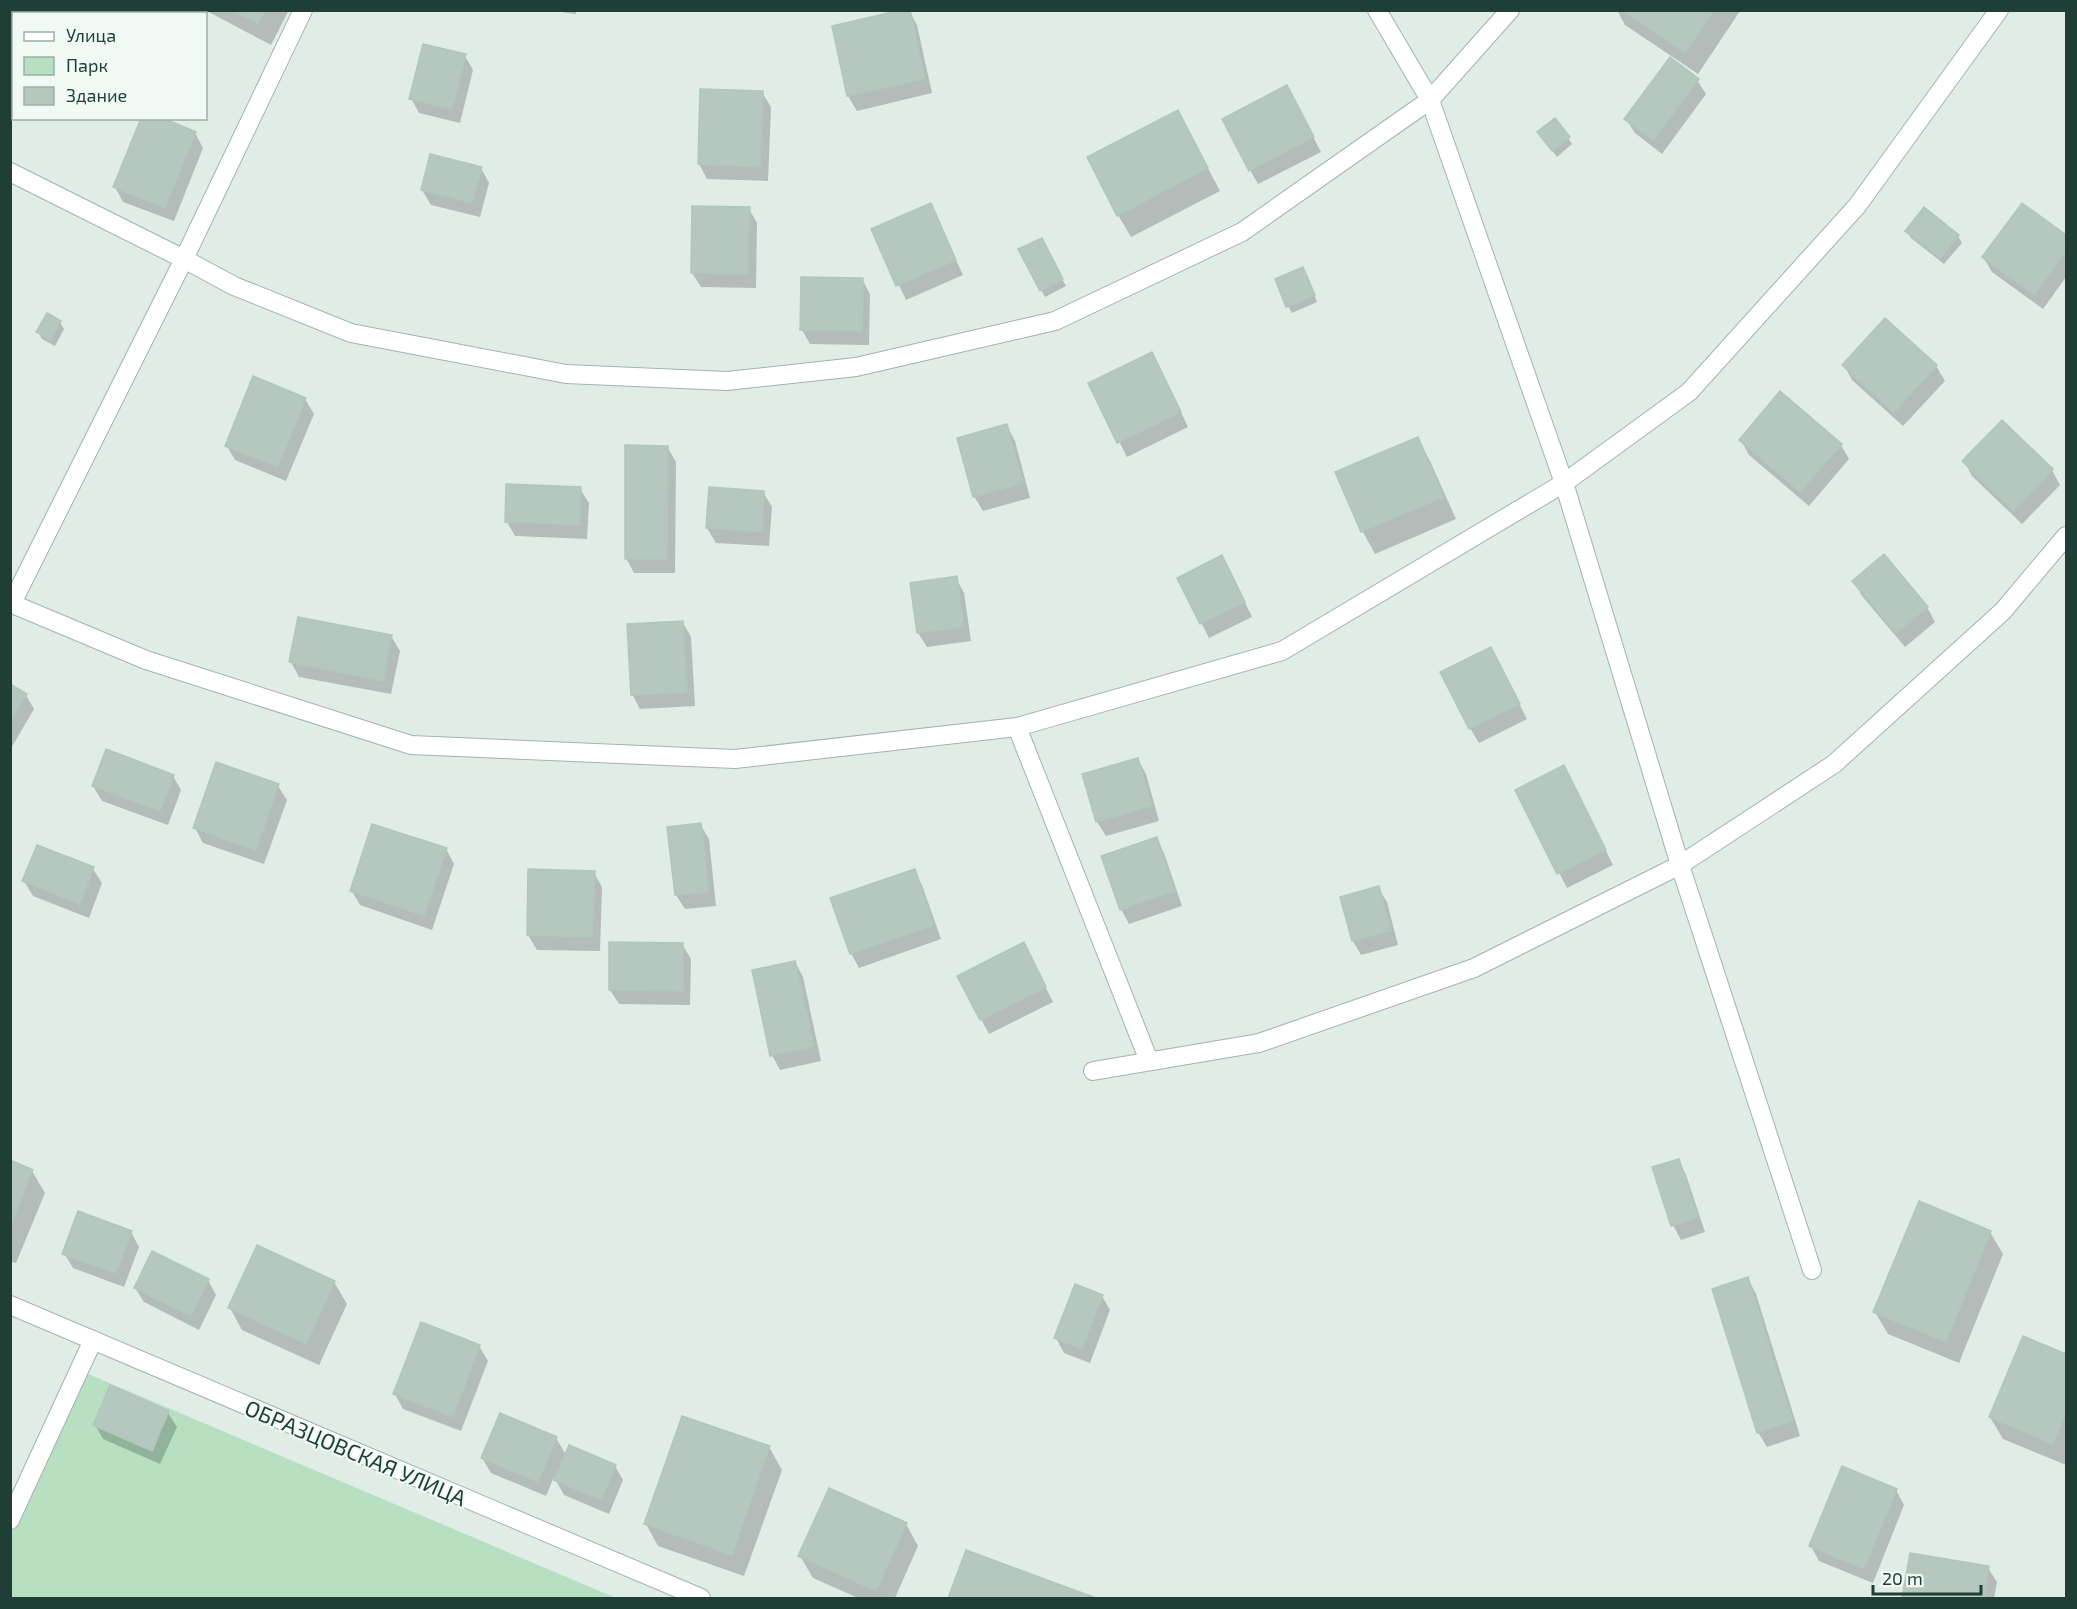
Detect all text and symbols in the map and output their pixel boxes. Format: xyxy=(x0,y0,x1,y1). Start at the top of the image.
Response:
legend xyxy=(12,12,207,120)
text: Улица xyxy=(66,24,116,46)
text: Парк xyxy=(66,54,108,76)
text: Здание xyxy=(66,84,127,106)
street label: ОБРАЗЦОВСКАЯ УЛИЦА xyxy=(242,1394,471,1511)
scale bar xyxy=(1873,1558,1981,1596)
text: 20 m xyxy=(1882,1567,1923,1589)

